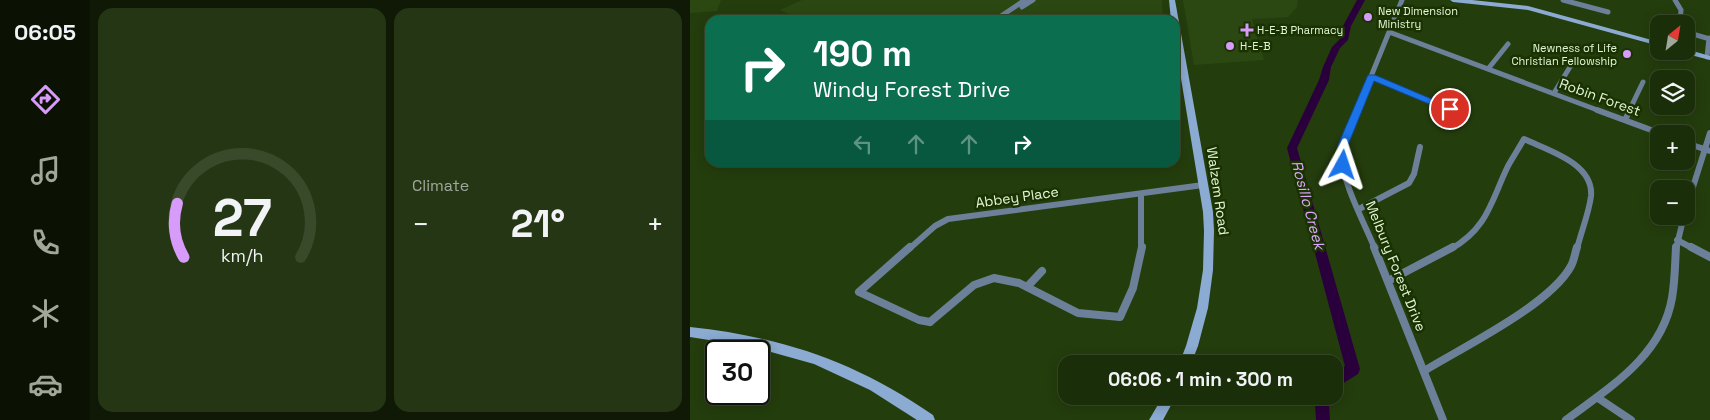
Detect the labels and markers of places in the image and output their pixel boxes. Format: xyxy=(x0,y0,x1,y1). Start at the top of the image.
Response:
place label: New Dimension Ministry xyxy=(1378,4,1458,31)
marker: New Dimension Ministry xyxy=(1362,11,1374,23)
place label: H-E-B Pharmacy xyxy=(1257,23,1343,37)
marker: H-E-B Pharmacy xyxy=(1241,24,1253,36)
place label: H-E-B xyxy=(1240,39,1271,53)
marker: H-E-B xyxy=(1224,40,1236,52)
place label: Newness of Life Christian Fellowship xyxy=(1511,41,1617,68)
marker: Newness of Life Christian Fellowship xyxy=(1621,48,1633,60)
pin xyxy=(1429,88,1471,130)

